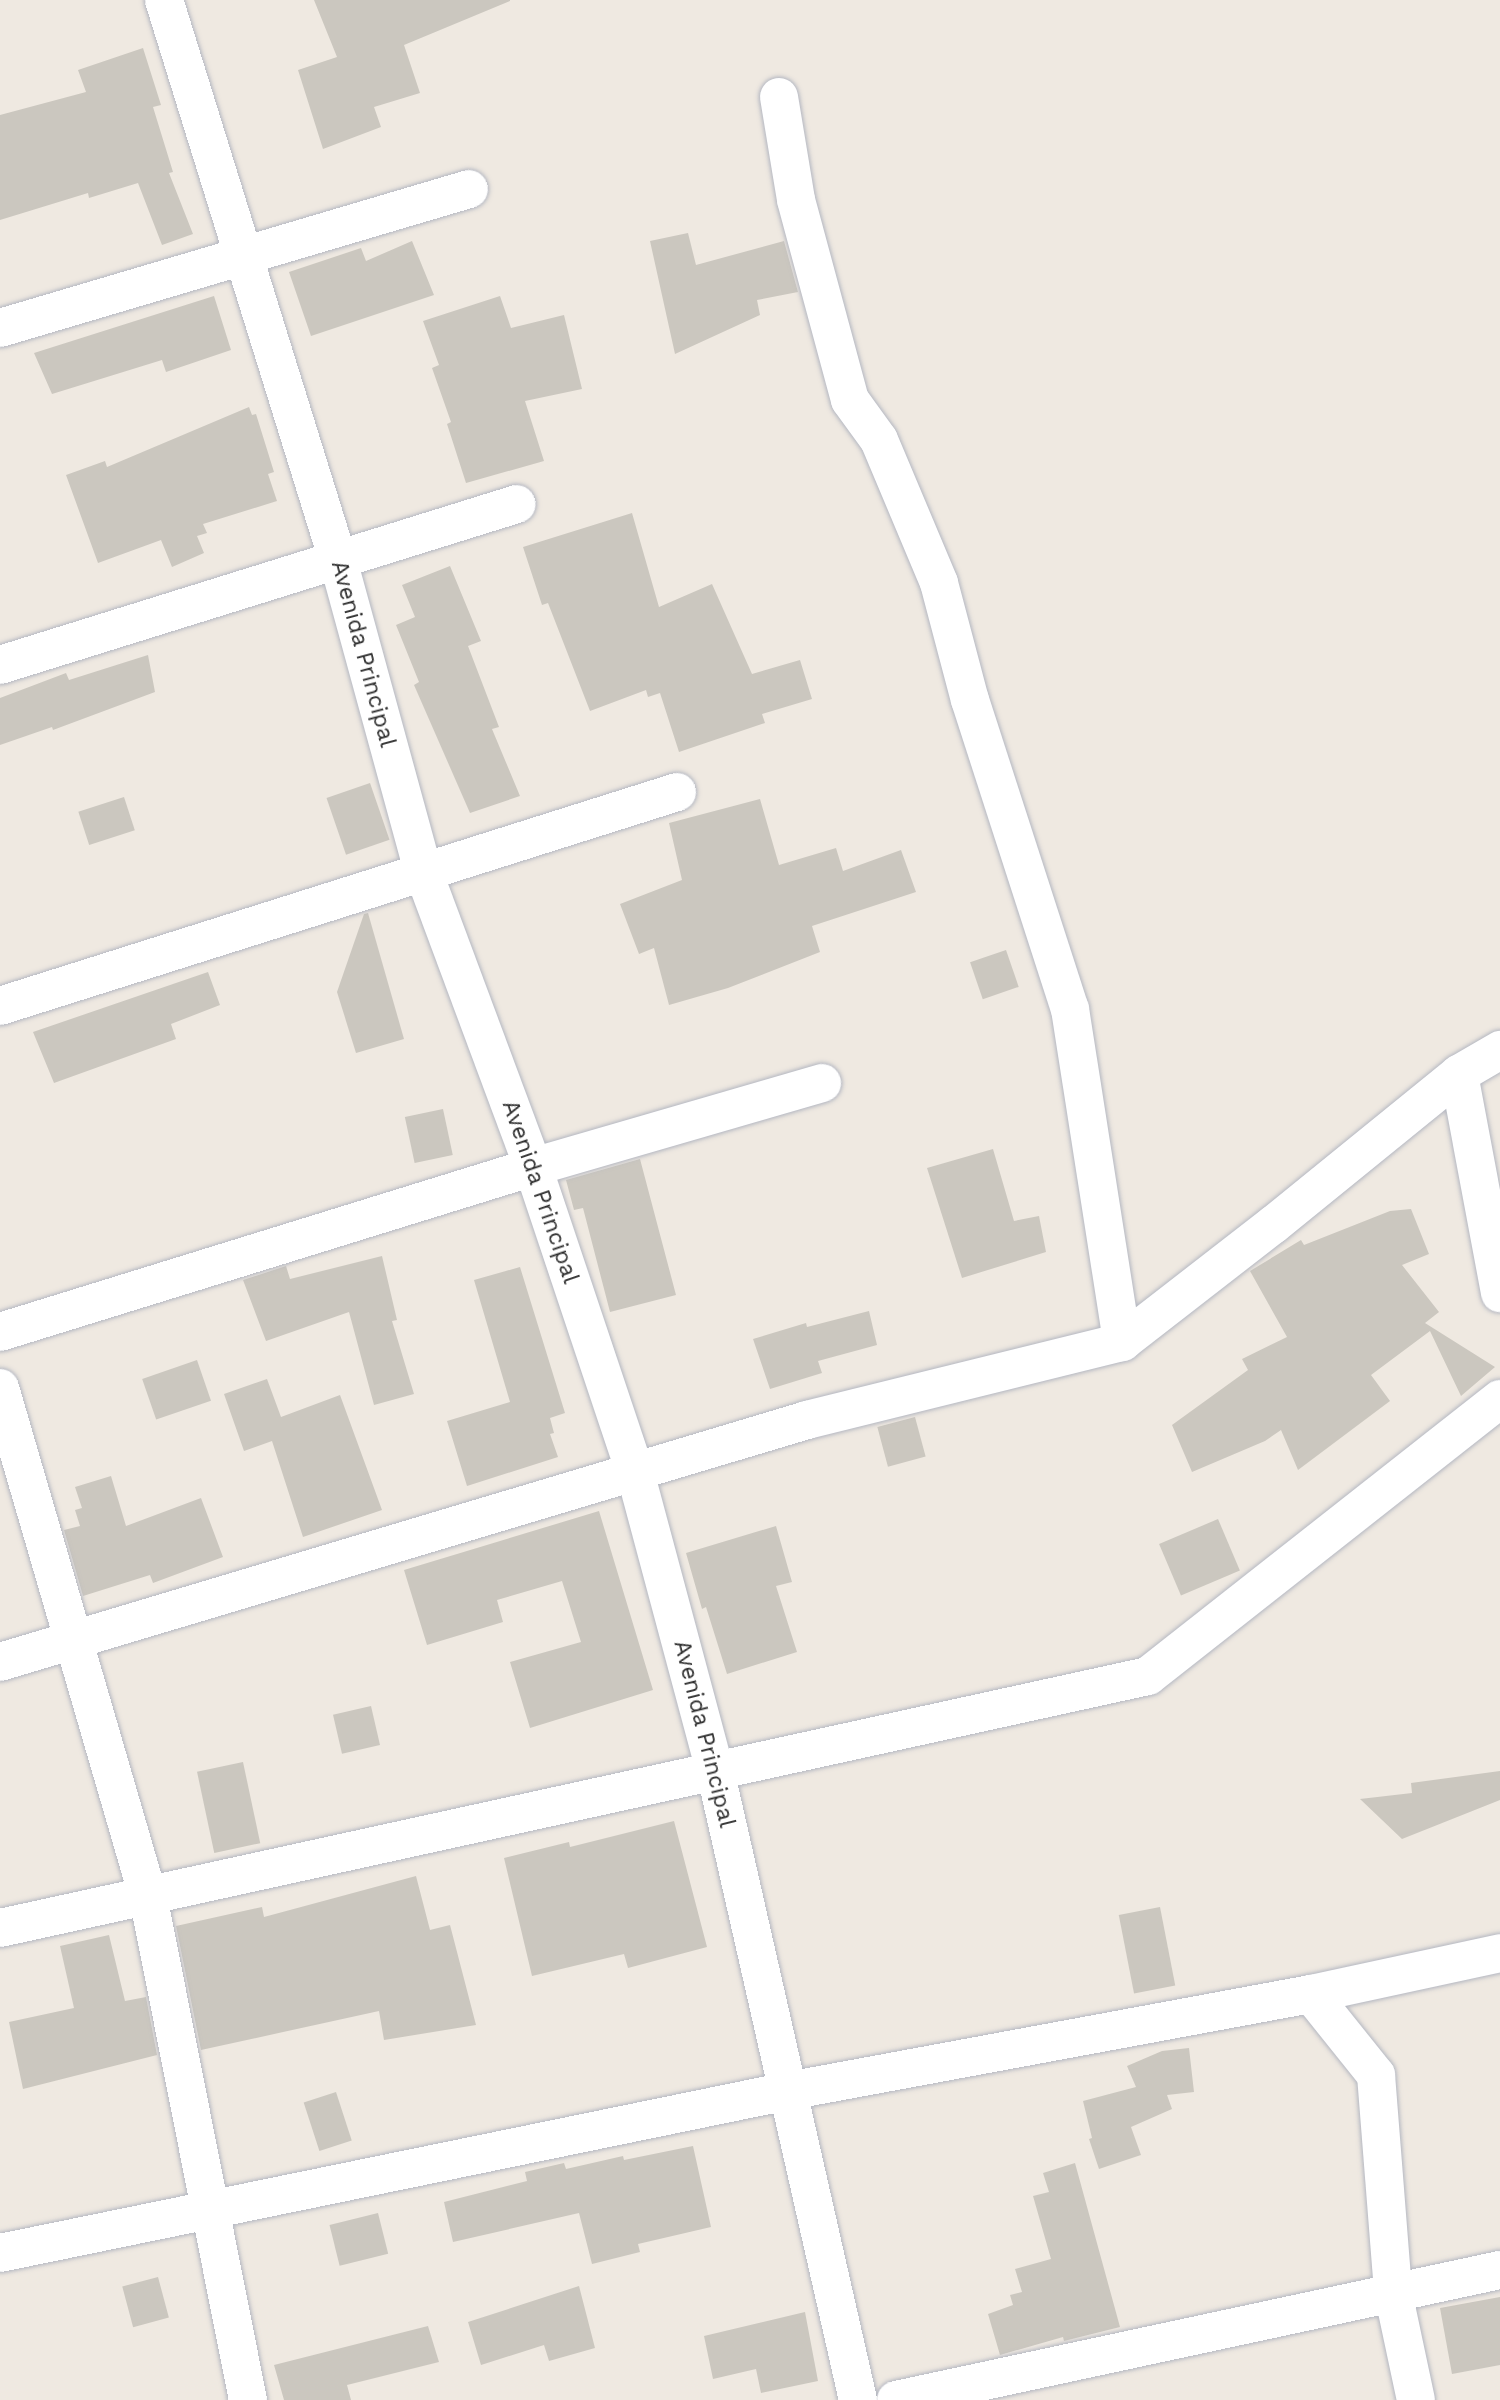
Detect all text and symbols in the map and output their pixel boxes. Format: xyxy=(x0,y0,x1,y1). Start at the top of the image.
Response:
street label: Avenida Principal xyxy=(325,557,401,751)
street label: Avenida Principal xyxy=(496,1096,584,1288)
street label: Avenida Principal xyxy=(667,1637,741,1831)

